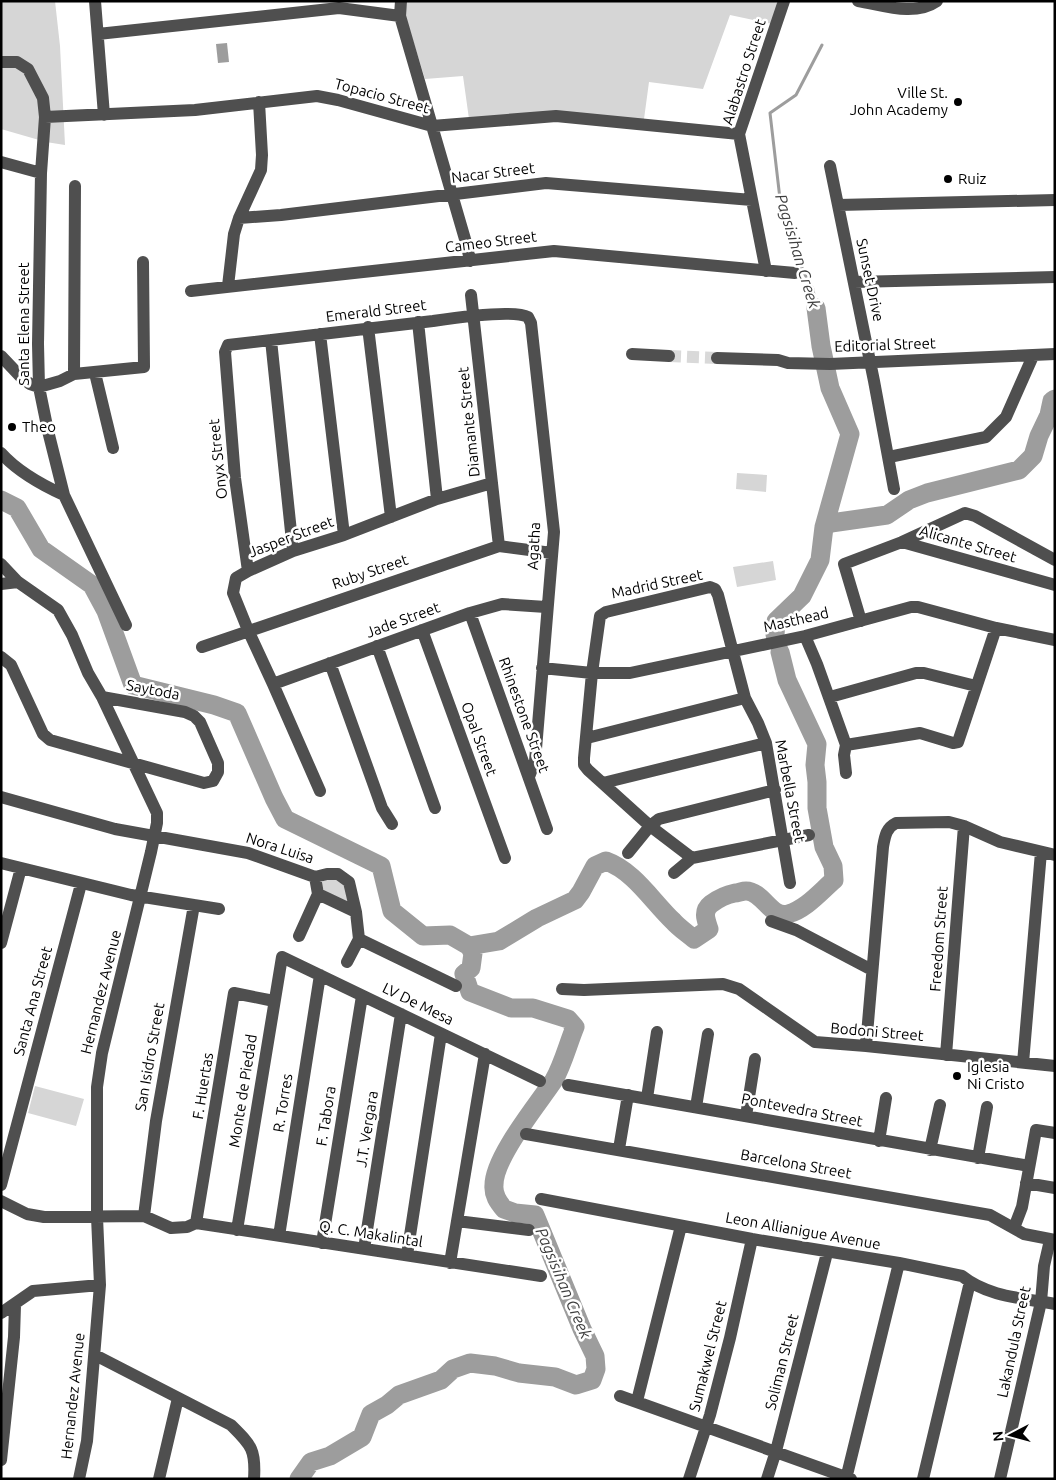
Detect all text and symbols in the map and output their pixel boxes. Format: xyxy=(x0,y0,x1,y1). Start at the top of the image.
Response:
street label: Alabastro Street xyxy=(718,17,769,127)
street label: Topacio Street xyxy=(333,75,432,116)
place label: Ville St. John Academy xyxy=(850,84,948,118)
marker: Ville St. John Academy xyxy=(952,96,964,108)
street label: Nacar Street xyxy=(450,159,536,186)
place label: Ruiz xyxy=(958,170,987,187)
marker: Ruiz xyxy=(942,173,954,185)
water label: Pagsisihan Creek xyxy=(772,192,824,311)
street label: Cameo Street xyxy=(444,227,538,256)
street label: Sunset Drive xyxy=(853,237,888,323)
street label: Santa Elena Street xyxy=(15,262,32,386)
street label: Emerald Street xyxy=(325,296,427,325)
street label: Editorial Street xyxy=(834,334,936,355)
street label: Diamante Street xyxy=(454,366,483,478)
place label: Theo xyxy=(22,418,56,435)
street label: Onyx Street xyxy=(205,418,230,500)
marker: Theo xyxy=(6,421,18,433)
street label: Jasper Street xyxy=(246,512,336,561)
street label: Agatha xyxy=(524,521,543,571)
street label: Alicante Street xyxy=(918,522,1019,565)
street label: Ruby Street xyxy=(330,551,410,592)
street label: Madrid Street xyxy=(610,566,704,601)
street label: Jade Street xyxy=(364,598,442,641)
street label: Masthead xyxy=(762,604,830,635)
street label: Rhinestone Street xyxy=(496,655,553,775)
street label: Saytoda xyxy=(125,676,181,703)
street label: Opal Street xyxy=(458,700,501,778)
street label: Marbella Street xyxy=(772,738,809,844)
street label: Nora Luisa xyxy=(244,829,316,866)
street label: Freedom Street xyxy=(926,886,951,992)
street label: Hernandez Avenue xyxy=(77,928,124,1056)
street label: Santa Ana Street xyxy=(10,944,55,1057)
street label: LV De Mesa xyxy=(380,979,457,1028)
street label: San Isidro Street xyxy=(132,1001,167,1113)
street label: Bodoni Street xyxy=(830,1019,924,1044)
street label: Monte de Piedad xyxy=(225,1033,260,1149)
street label: F. Huertas xyxy=(189,1051,216,1120)
place label: Iglesia Ni Cristo xyxy=(967,1058,1024,1092)
marker: Iglesia Ni Cristo xyxy=(951,1070,963,1082)
street label: R. Torres xyxy=(269,1072,296,1134)
street label: F. Tabora xyxy=(312,1085,339,1147)
street label: J.T. Vergara xyxy=(352,1089,381,1168)
street label: Pontevedra Street xyxy=(740,1089,864,1130)
street label: Barcelona Street xyxy=(739,1145,853,1182)
street label: Leon Allianigue Avenue xyxy=(724,1208,882,1253)
street label: Q. C. Makalintal xyxy=(318,1217,424,1250)
water label: Pagsisihan Creek xyxy=(533,1225,596,1342)
street label: Lakandula Street xyxy=(993,1285,1034,1399)
street label: Sumakwel Street xyxy=(685,1298,730,1413)
street label: Soliman Street xyxy=(761,1312,802,1412)
street label: Hernandez Avenue xyxy=(57,1332,88,1460)
north arrow xyxy=(986,1410,1036,1460)
text: N xyxy=(990,1430,1007,1442)

